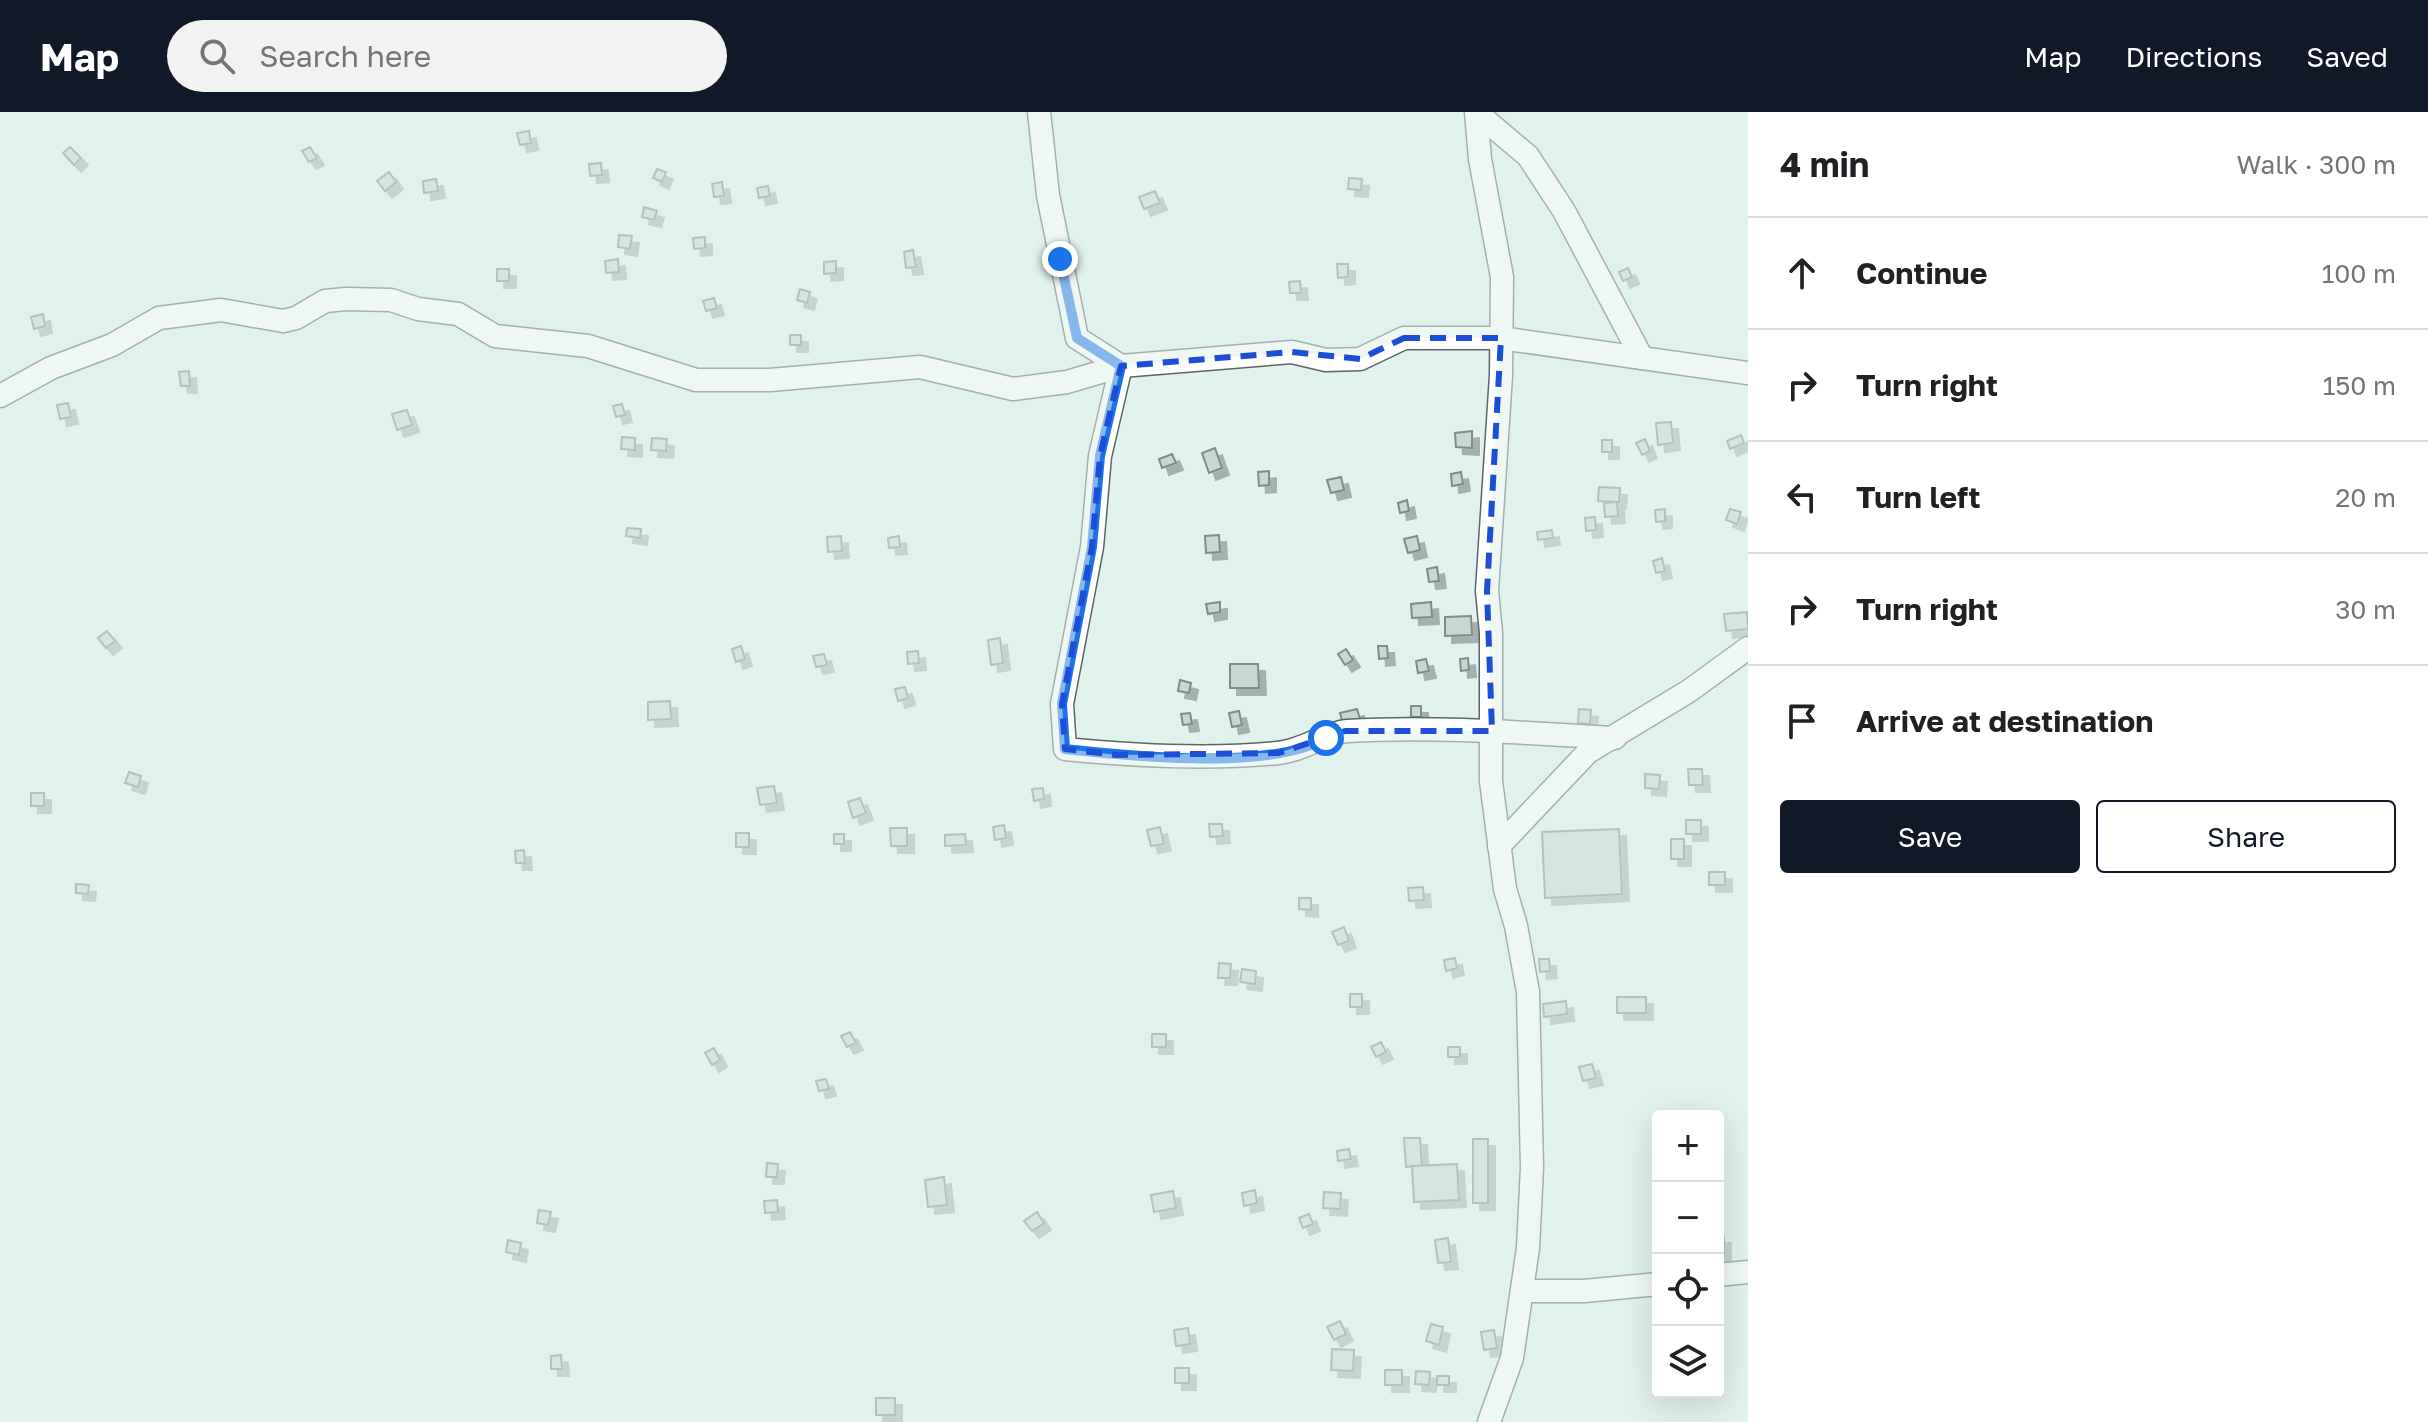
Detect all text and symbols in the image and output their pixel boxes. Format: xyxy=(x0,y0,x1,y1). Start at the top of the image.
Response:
search box xyxy=(167,20,727,92)
text: Map xyxy=(40,34,119,79)
icon: search xyxy=(195,34,239,78)
text: Search here xyxy=(259,38,431,74)
text: Map xyxy=(2024,40,2081,73)
text: Directions xyxy=(2125,40,2262,73)
text: Saved xyxy=(2306,40,2388,73)
text: 4 min xyxy=(1780,144,1869,184)
text: Walk · 300 m xyxy=(2237,149,2396,180)
route end xyxy=(1042,241,1078,277)
icon: ahead xyxy=(1780,251,1824,295)
text: Continue xyxy=(1856,255,1987,291)
text: 100 m xyxy=(2322,258,2396,289)
icon: right xyxy=(1780,363,1824,407)
text: Turn right xyxy=(1856,367,1998,403)
text: 150 m xyxy=(2323,370,2396,401)
icon: left xyxy=(1780,475,1824,519)
text: Turn left xyxy=(1856,479,1981,515)
text: 20 m xyxy=(2335,482,2396,513)
icon: right xyxy=(1780,587,1824,631)
text: Turn right xyxy=(1856,591,1998,627)
text: 30 m xyxy=(2335,594,2396,625)
icon: arrive xyxy=(1780,699,1824,743)
text: Arrive at destination xyxy=(1856,703,2153,739)
route start xyxy=(1308,720,1344,756)
button: Save xyxy=(1780,800,2080,873)
button: Share xyxy=(2096,800,2396,873)
map controls xyxy=(1652,1110,1724,1398)
button: + xyxy=(1652,1110,1724,1182)
button: − xyxy=(1652,1182,1724,1254)
button: locate xyxy=(1652,1254,1724,1326)
button: layers xyxy=(1652,1326,1724,1398)

